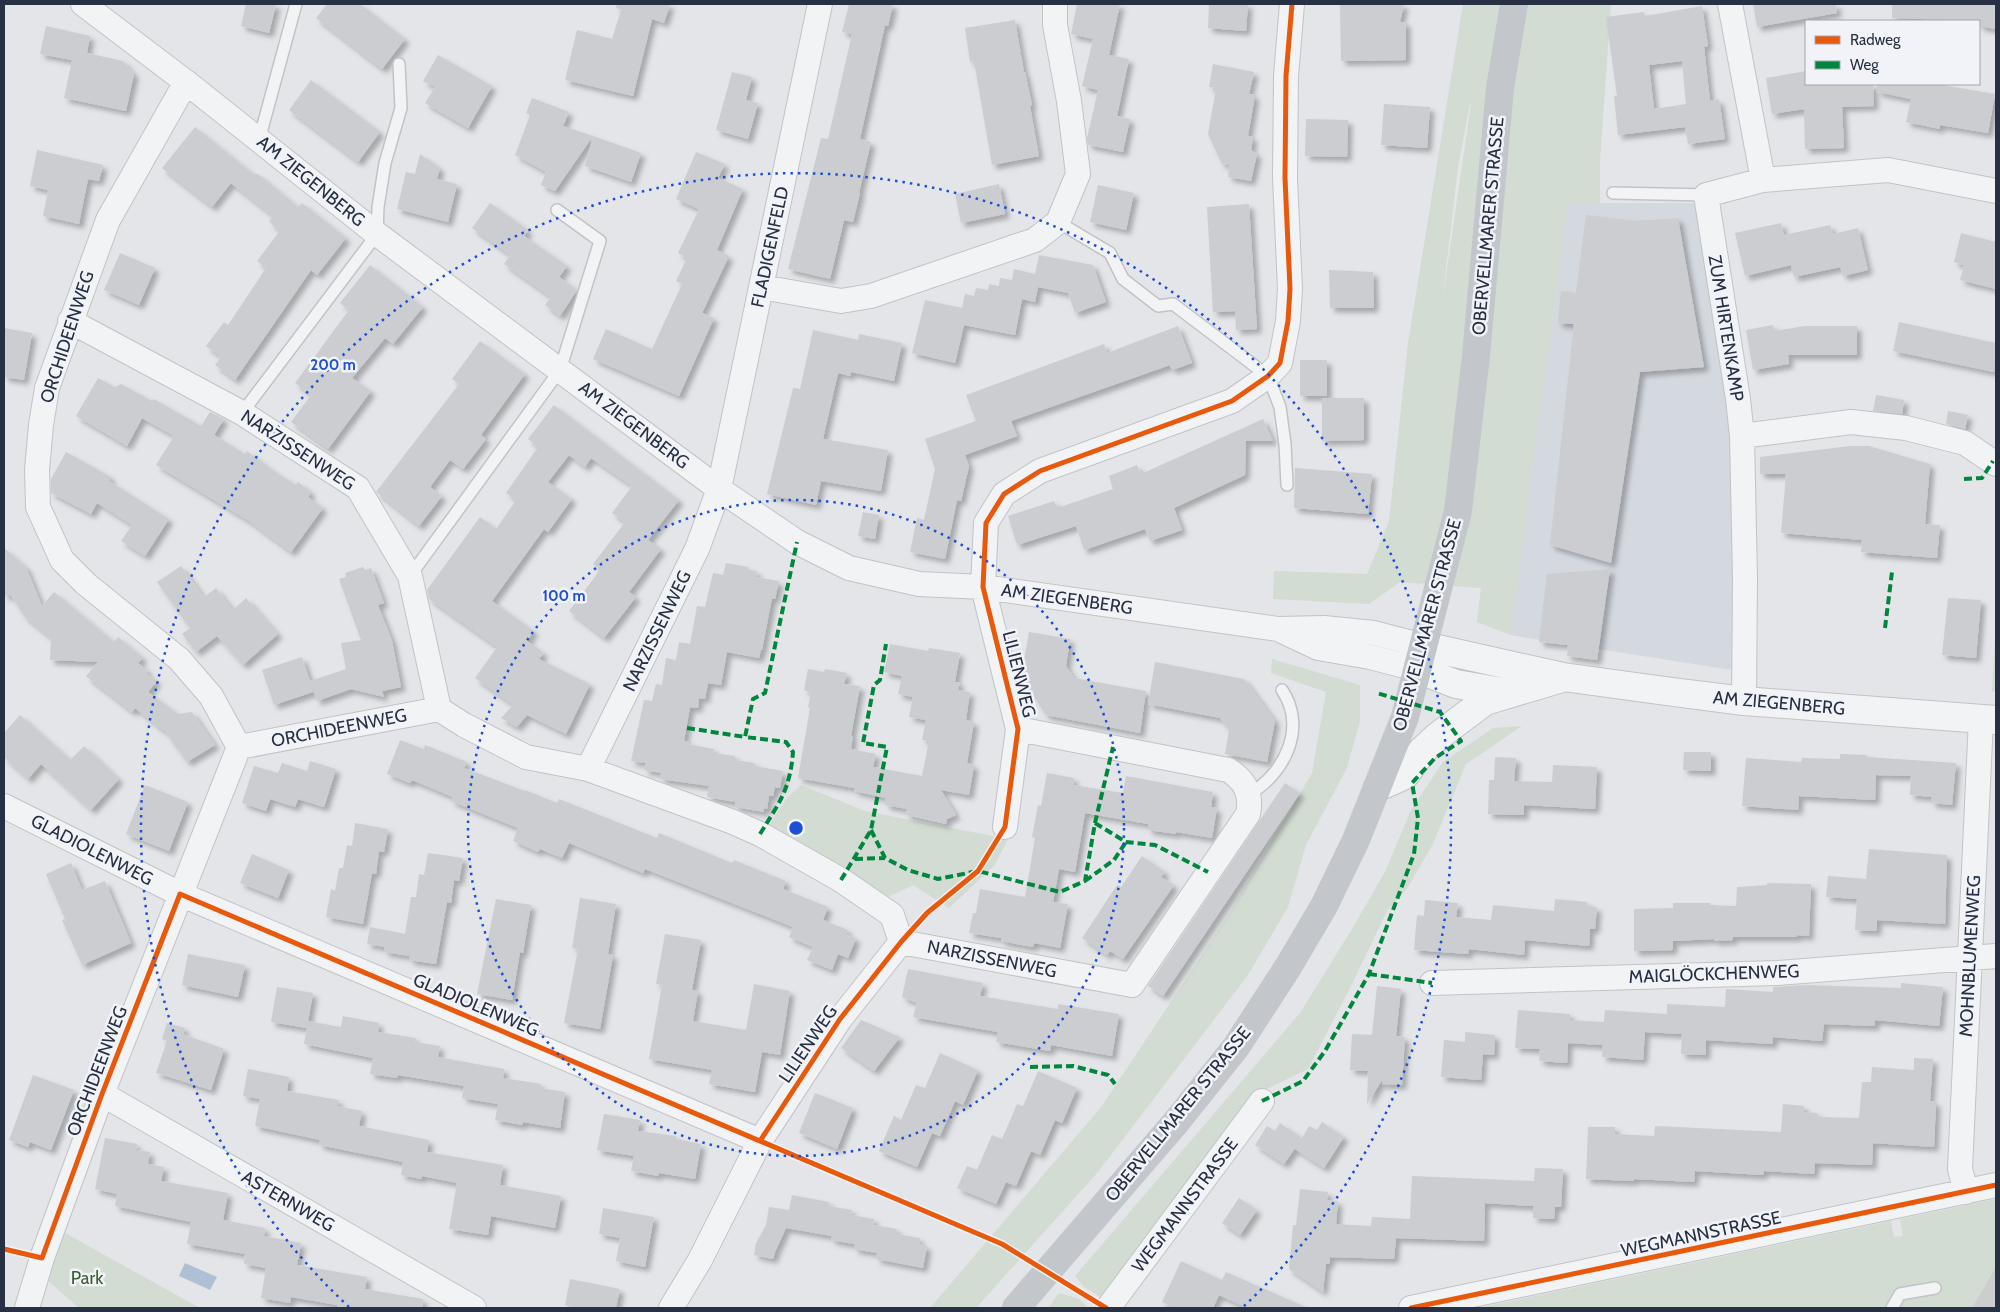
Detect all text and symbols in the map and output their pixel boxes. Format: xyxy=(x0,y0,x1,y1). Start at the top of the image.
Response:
legend xyxy=(1805,20,1980,85)
text: Radweg xyxy=(1850,31,1901,49)
text: Weg xyxy=(1850,56,1879,74)
street label: OBERVELLMARER STRASSE xyxy=(1468,116,1508,336)
street label: AM ZIEGENBERG xyxy=(253,131,369,231)
street label: FLADIGENFELD xyxy=(746,184,794,310)
street label: ZUM HIRTENKAMP xyxy=(1704,253,1748,403)
street label: ORCHIDEENWEG xyxy=(35,268,99,406)
text: 200 m xyxy=(310,356,356,374)
street label: AM ZIEGENBERG xyxy=(575,376,693,474)
street label: NARZISSENWEG xyxy=(237,405,359,495)
street label: OBERVELLMARER STRASSE xyxy=(1388,516,1466,734)
street label: NARZISSENWEG xyxy=(618,567,696,695)
street label: AM ZIEGENBERG xyxy=(1000,579,1134,619)
text: 100 m xyxy=(542,587,586,605)
street label: LILIENWEG xyxy=(998,628,1040,720)
street label: AM ZIEGENBERG xyxy=(1712,686,1846,720)
street label: ORCHIDEENWEG xyxy=(269,704,409,752)
street label: GLADIOLENWEG xyxy=(27,810,157,890)
centre of rings xyxy=(787,819,805,837)
street label: MOHNBLUMENWEG xyxy=(1955,874,1985,1038)
street label: NARZISSENWEG xyxy=(925,936,1059,982)
street label: MAIGLÖCKCHENWEG xyxy=(1628,960,1800,988)
street label: GLADIOLENWEG xyxy=(410,969,542,1041)
street label: LILIENWEG xyxy=(774,1001,842,1087)
street label: ORCHIDEENWEG xyxy=(62,1003,132,1139)
street label: OBERVELLMARER STRASSE xyxy=(1101,1022,1255,1206)
street label: WEGMANNSTRASSE xyxy=(1127,1133,1243,1277)
street label: ASTERNWEG xyxy=(238,1166,338,1236)
street label: WEGMANNSTRASSE xyxy=(1619,1206,1783,1262)
park label: Park xyxy=(71,1267,104,1289)

